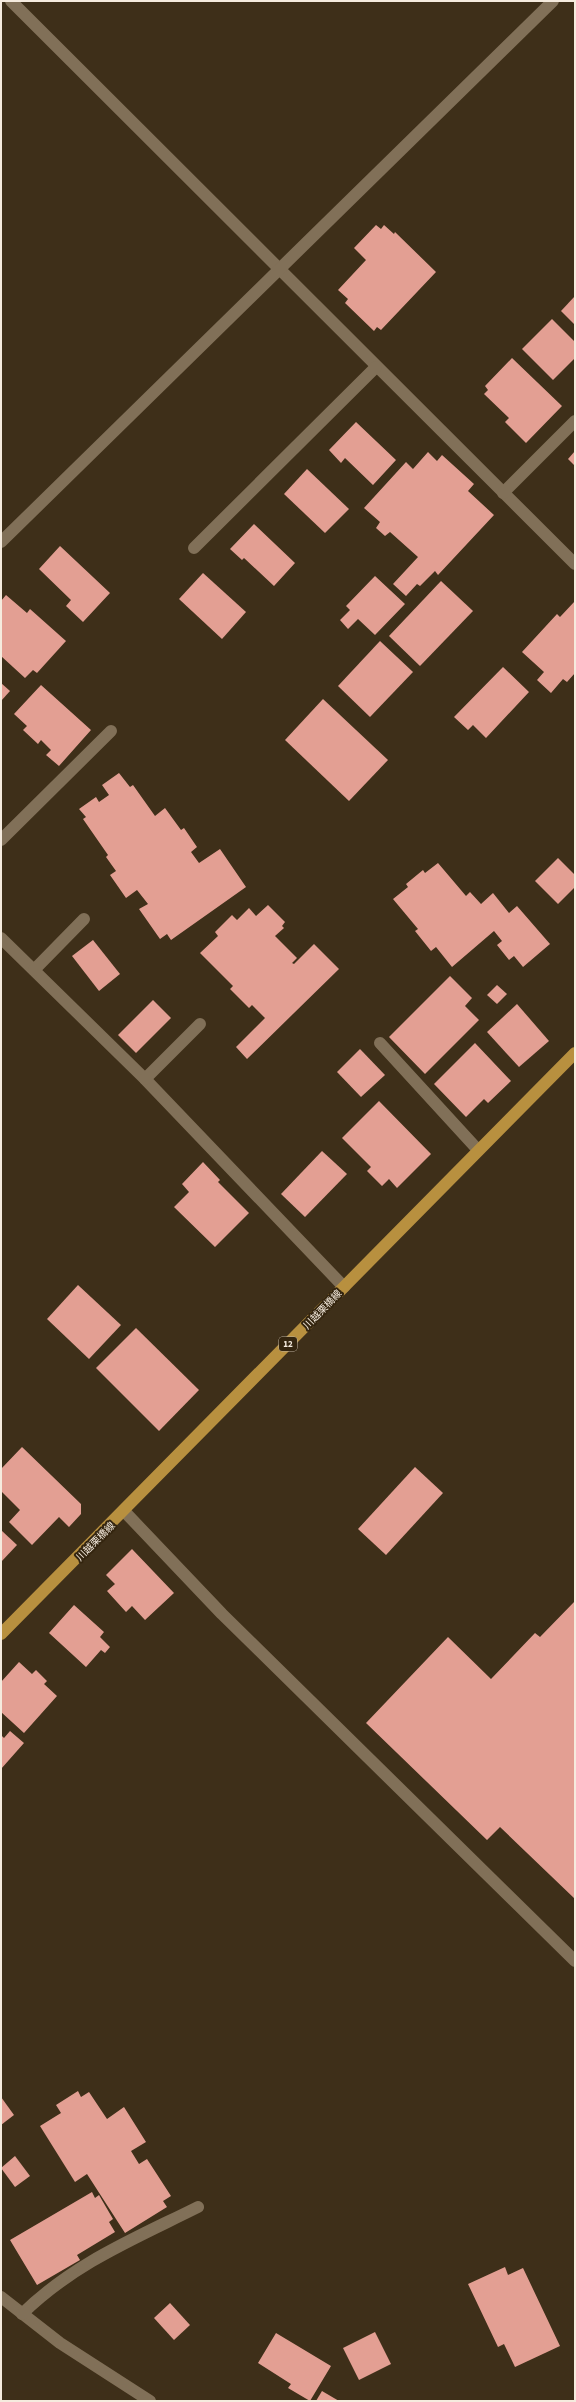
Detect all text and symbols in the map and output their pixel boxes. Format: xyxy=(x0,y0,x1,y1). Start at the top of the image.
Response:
street label: 川越栗橋線 xyxy=(300,1287,345,1333)
road number: 12 xyxy=(279,1337,297,1351)
street label: 川越栗橋線 xyxy=(73,1519,118,1564)

